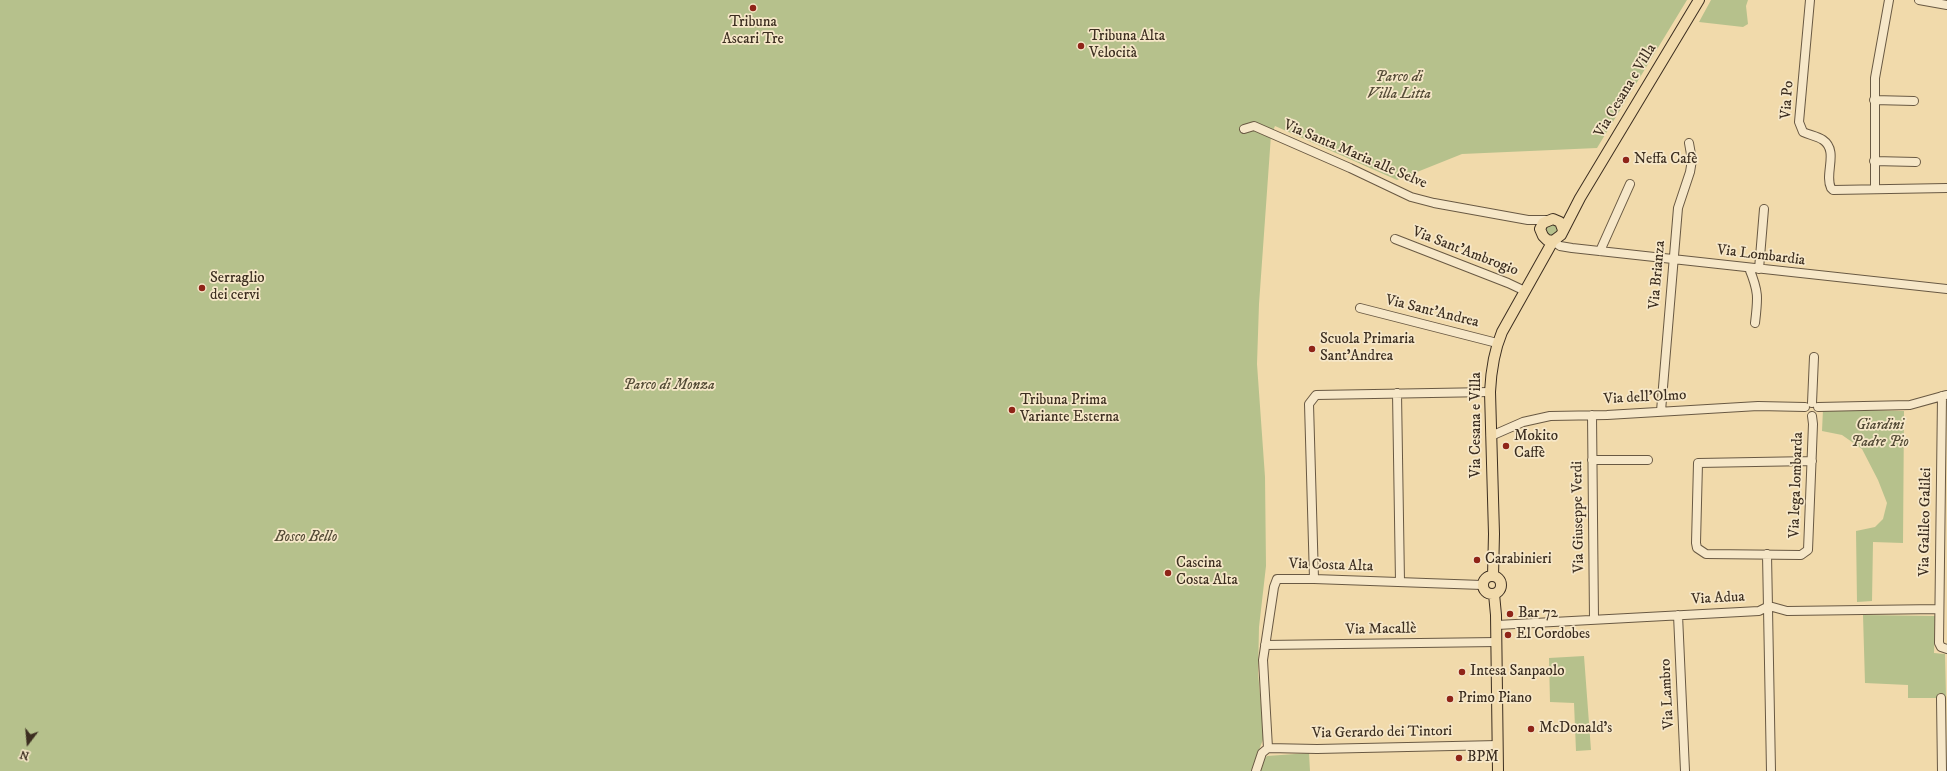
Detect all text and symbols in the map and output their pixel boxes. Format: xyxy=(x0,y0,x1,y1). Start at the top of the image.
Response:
marker: Tribuna Ascari Tre xyxy=(748,3,758,13)
place label: Tribuna Ascari Tre xyxy=(722,14,784,49)
place label: Tribuna Alta Velocità xyxy=(1089,28,1165,63)
marker: Tribuna Alta Velocità xyxy=(1076,41,1086,51)
street label: Via Cesana e Villa xyxy=(1591,41,1661,141)
park label: Parco di Villa Litta xyxy=(1367,69,1431,104)
street label: Via Po xyxy=(1778,80,1798,120)
street label: Via Santa Maria alle Selve xyxy=(1280,117,1430,193)
place label: Neffa Cafè xyxy=(1634,151,1697,169)
marker: Neffa Cafè xyxy=(1621,155,1631,165)
street label: Via Sant'Ambrogio xyxy=(1409,224,1521,280)
street label: Via Brianza xyxy=(1646,240,1670,310)
street label: Via Lombardia xyxy=(1716,242,1806,270)
place label: Serraglio dei cervi xyxy=(210,270,265,305)
marker: Serraglio dei cervi xyxy=(197,283,207,293)
street label: Via Sant'Andrea xyxy=(1383,292,1481,332)
place label: Scuola Primaria Sant'Andrea xyxy=(1320,331,1415,366)
marker: Scuola Primaria Sant'Andrea xyxy=(1307,344,1317,354)
street label: Via Cesana e Villa xyxy=(1468,372,1486,478)
park label: Parco di Monza xyxy=(623,377,715,395)
street label: Via dell'Olmo xyxy=(1603,387,1687,409)
place label: Tribuna Prima Variante Esterna xyxy=(1020,392,1119,427)
marker: Tribuna Prima Variante Esterna xyxy=(1007,405,1017,415)
park label: Giardini Padre Pio xyxy=(1851,417,1909,452)
place label: Mokito Caffè xyxy=(1514,428,1558,463)
street label: Via lega lombarda xyxy=(1786,432,1808,538)
marker: Mokito Caffè xyxy=(1501,441,1511,451)
street label: Via Giuseppe Verdi xyxy=(1569,461,1589,573)
street label: Via Galileo Galilei xyxy=(1916,467,1936,577)
park label: Bosco Bello xyxy=(275,529,337,547)
place label: Carabinieri xyxy=(1485,551,1552,569)
place label: Cascina Costa Alta xyxy=(1176,555,1238,590)
marker: Carabinieri xyxy=(1472,555,1482,565)
street label: Via Costa Alta xyxy=(1288,556,1374,576)
marker: Cascina Costa Alta xyxy=(1163,568,1173,578)
street label: Via Adua xyxy=(1691,589,1745,609)
place label: Bar 72 xyxy=(1518,605,1558,623)
marker: Bar 72 xyxy=(1505,609,1515,619)
street label: Via Macallè xyxy=(1345,620,1417,640)
place label: El Cordobes xyxy=(1516,626,1590,644)
marker: El Cordobes xyxy=(1503,630,1513,640)
street label: Via Lambro xyxy=(1657,658,1679,730)
place label: Intesa Sanpaolo xyxy=(1470,663,1565,681)
marker: Intesa Sanpaolo xyxy=(1457,667,1467,677)
place label: Primo Piano xyxy=(1458,690,1532,708)
marker: Primo Piano xyxy=(1445,694,1455,704)
place label: McDonald's xyxy=(1539,720,1612,738)
north arrow xyxy=(8,723,48,763)
street label: Via Gerardo dei Tintori xyxy=(1312,723,1452,743)
marker: McDonald's xyxy=(1526,724,1536,734)
text: N xyxy=(18,747,31,763)
place label: BPM xyxy=(1467,749,1499,767)
marker: BPM xyxy=(1454,753,1464,763)

